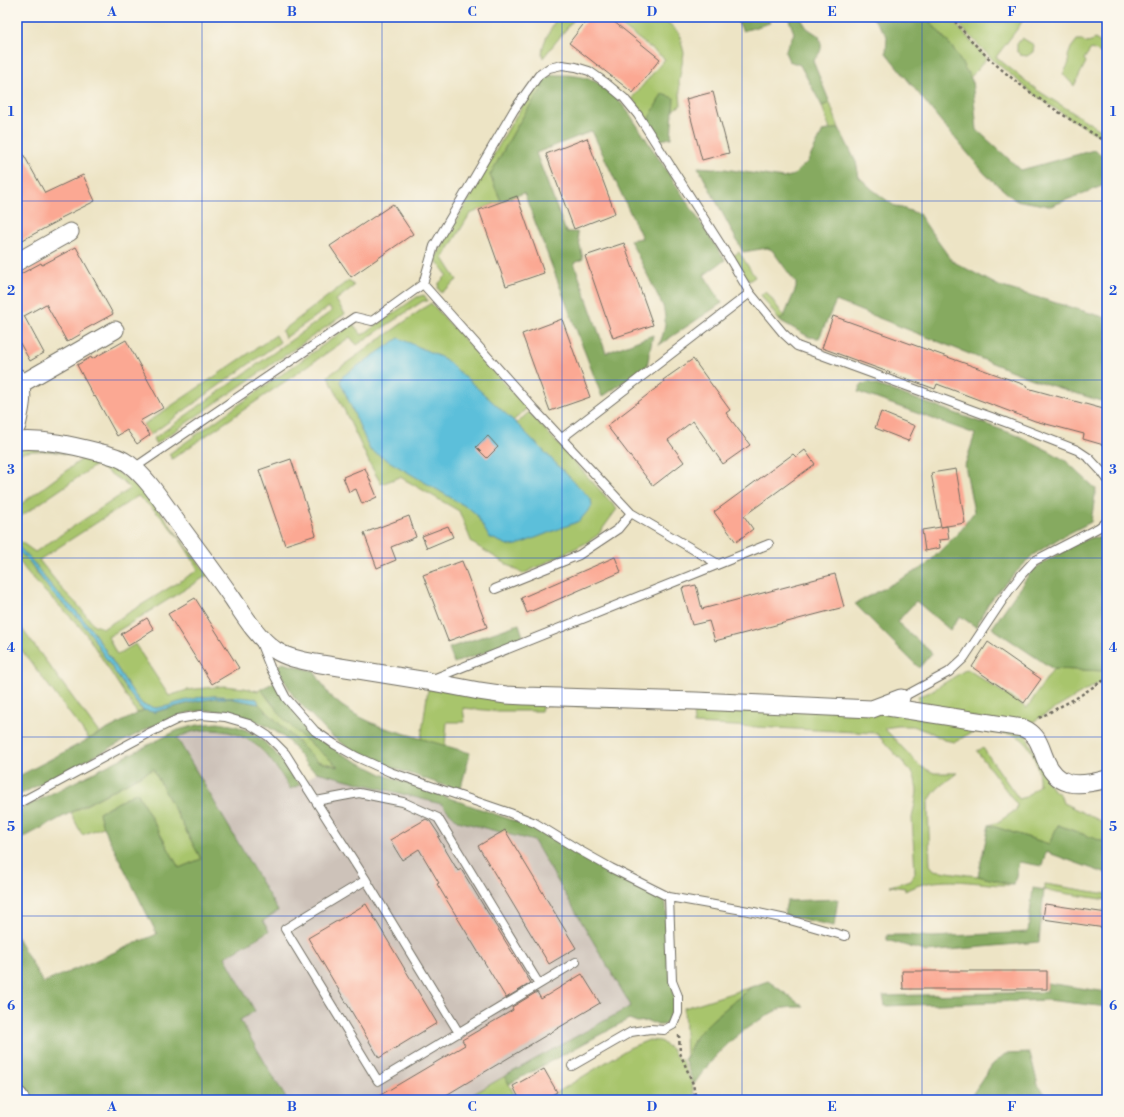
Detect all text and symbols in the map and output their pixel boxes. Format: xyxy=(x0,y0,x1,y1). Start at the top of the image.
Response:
text: A xyxy=(106,4,117,20)
text: B xyxy=(287,4,297,20)
text: C xyxy=(467,4,477,20)
text: D xyxy=(647,4,657,20)
text: E xyxy=(827,4,837,20)
text: F xyxy=(1007,4,1017,20)
text: 1 xyxy=(8,104,15,120)
text: 1 xyxy=(1110,104,1117,120)
text: 2 xyxy=(7,283,15,299)
text: 2 xyxy=(1109,283,1117,299)
text: 3 xyxy=(7,462,15,478)
text: 3 xyxy=(1109,462,1117,478)
text: 4 xyxy=(7,640,16,656)
text: 4 xyxy=(1109,640,1118,656)
text: 5 xyxy=(7,819,15,835)
text: 5 xyxy=(1109,819,1117,835)
text: 6 xyxy=(7,998,15,1014)
text: 6 xyxy=(1109,998,1117,1014)
text: A xyxy=(106,1099,117,1115)
text: B xyxy=(287,1099,297,1115)
text: C xyxy=(467,1099,477,1115)
text: D xyxy=(647,1099,657,1115)
text: E xyxy=(827,1099,837,1115)
text: F xyxy=(1007,1099,1017,1115)

